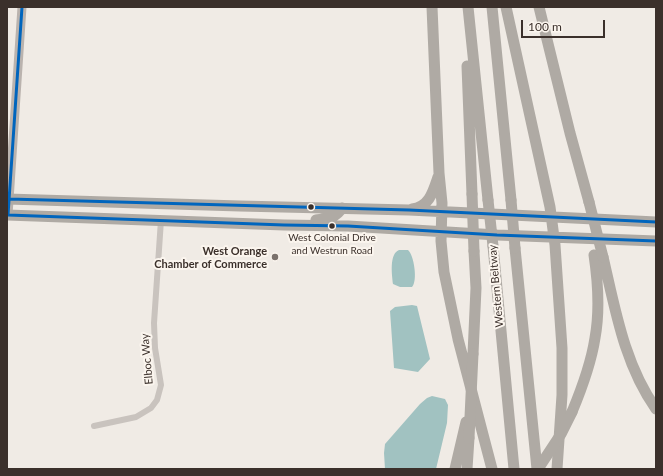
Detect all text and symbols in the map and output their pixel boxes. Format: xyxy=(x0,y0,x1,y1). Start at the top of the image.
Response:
scale bar xyxy=(523,12,607,38)
text: 100 m xyxy=(528,19,562,34)
unlabelled marker xyxy=(306,202,316,212)
marker: West Colonial Drive and Westrun Road xyxy=(327,221,337,231)
place label: West Colonial Drive and Westrun Road xyxy=(288,232,376,256)
place label: West Orange Chamber of Commerce xyxy=(154,244,267,270)
street label: Western Beltway xyxy=(486,244,506,328)
marker: West Orange Chamber of Commerce xyxy=(270,252,280,262)
street label: Elboc Way xyxy=(138,333,156,385)

